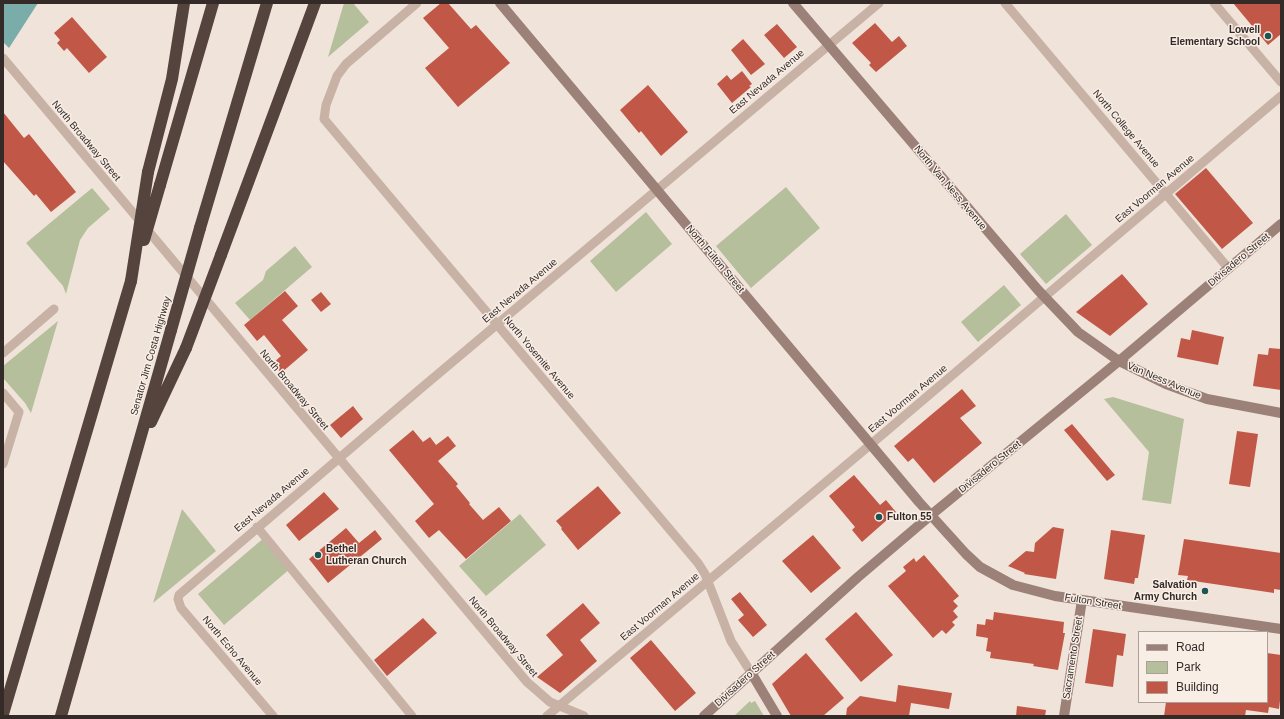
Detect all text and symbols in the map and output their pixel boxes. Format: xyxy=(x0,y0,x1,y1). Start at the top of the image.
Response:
place label: Lowell Elementary School xyxy=(1170,24,1260,48)
marker: Lowell Elementary School xyxy=(1263,31,1273,41)
street label: East Nevada Avenue xyxy=(727,47,807,117)
street label: North College Avenue xyxy=(1090,88,1162,170)
street label: North Broadway Street xyxy=(49,98,123,184)
street label: North Van Ness Avenue xyxy=(911,143,989,233)
street label: East Voorman Avenue xyxy=(1113,152,1197,226)
street label: North Fulton Street xyxy=(683,223,747,295)
street label: Divisadero Street xyxy=(1206,231,1272,289)
street label: East Nevada Avenue xyxy=(480,256,560,326)
street label: Senator Jim Costa Highway xyxy=(128,295,174,417)
street label: North Yosemite Avenue xyxy=(501,314,577,402)
street label: North Broadway Street xyxy=(257,347,331,433)
street label: Van Ness Avenue xyxy=(1125,360,1203,402)
street label: East Voorman Avenue xyxy=(866,362,950,436)
street label: Divisadero Street xyxy=(956,438,1024,496)
street label: East Nevada Avenue xyxy=(232,465,312,535)
place label: Fulton 55 xyxy=(887,511,931,523)
marker: Fulton 55 xyxy=(874,512,884,522)
place label: Bethel Lutheran Church xyxy=(326,543,407,566)
marker: Bethel Lutheran Church xyxy=(313,550,323,560)
street label: East Voorman Avenue xyxy=(618,570,702,644)
place label: Salvation Army Church xyxy=(1134,579,1197,602)
marker: Salvation Army Church xyxy=(1200,586,1210,596)
street label: Fulton Street xyxy=(1064,592,1122,612)
street label: North Broadway Street xyxy=(466,594,540,680)
street label: North Echo Avenue xyxy=(200,614,264,688)
street label: Sacramento Street xyxy=(1061,616,1085,700)
legend xyxy=(1138,631,1268,703)
text: Road xyxy=(1176,640,1205,654)
street label: Divisadero Street xyxy=(712,649,778,709)
text: Park xyxy=(1176,660,1201,674)
text: Building xyxy=(1176,680,1219,694)

